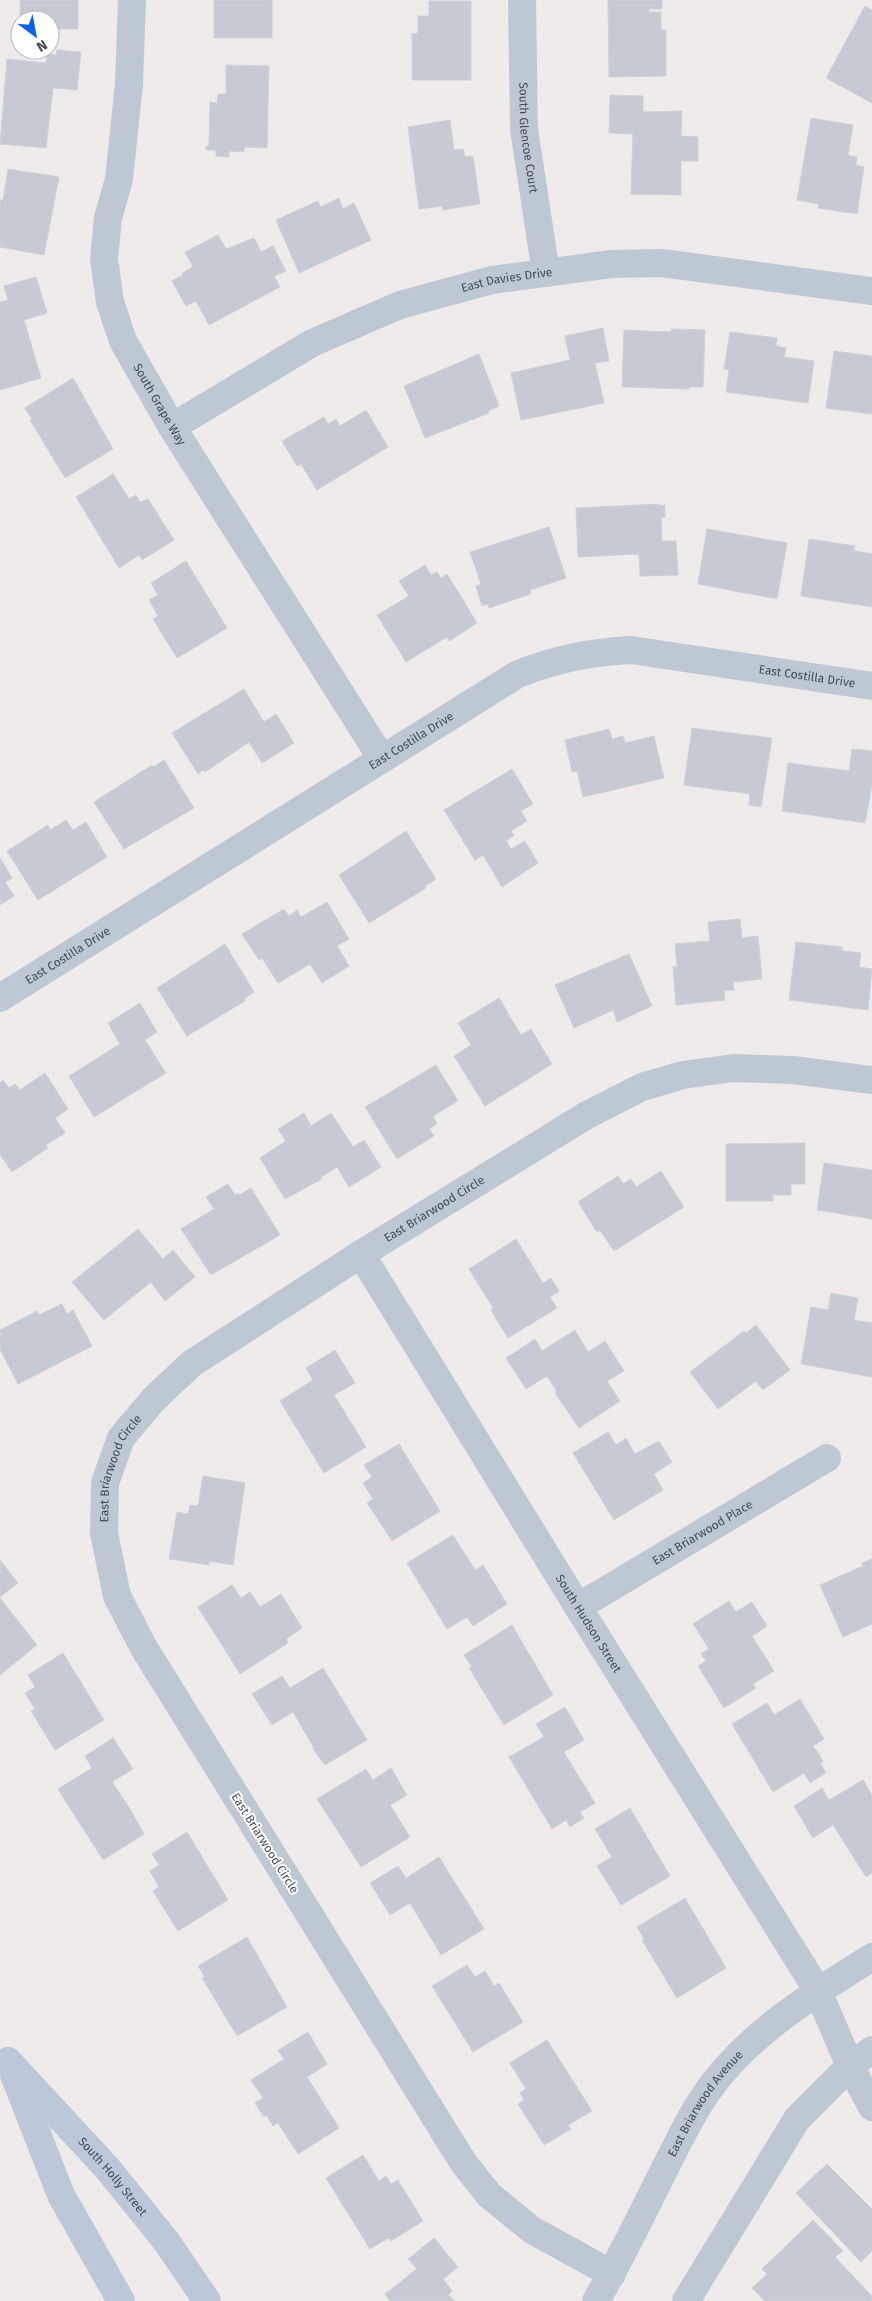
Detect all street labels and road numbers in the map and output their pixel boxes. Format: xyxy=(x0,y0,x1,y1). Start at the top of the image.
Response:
street label: South Glencoe Court xyxy=(516,82,541,195)
street label: East Davies Drive xyxy=(460,265,553,295)
street label: South Grape Way xyxy=(130,361,189,448)
street label: East Costilla Drive xyxy=(758,662,856,690)
street label: East Costilla Drive xyxy=(366,709,456,773)
street label: East Costilla Drive xyxy=(23,924,113,987)
street label: East Briarwood Circle xyxy=(381,1173,487,1245)
street label: East Briarwood Circle xyxy=(97,1412,145,1523)
street label: East Briarwood Place xyxy=(650,1497,755,1568)
street label: South Hudson Street xyxy=(553,1572,625,1676)
street label: East Briarwood Circle xyxy=(228,1790,302,1896)
street label: East Briarwood Avenue xyxy=(665,2048,746,2159)
street label: South Holly Street xyxy=(75,2134,150,2219)

